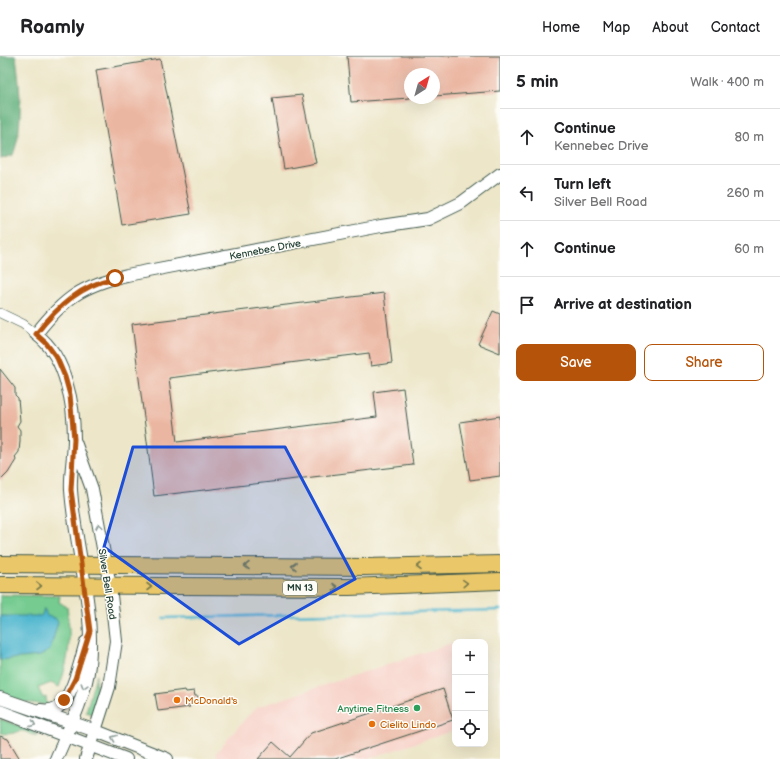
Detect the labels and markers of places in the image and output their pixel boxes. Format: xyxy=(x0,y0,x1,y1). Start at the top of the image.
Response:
marker: McDonald's xyxy=(172,695,182,705)
place label: McDonald's xyxy=(185,695,238,707)
place label: Anytime Fitness xyxy=(338,703,409,715)
marker: Anytime Fitness xyxy=(412,703,422,713)
marker: Cielito Lindo xyxy=(367,719,377,729)
place label: Cielito Lindo xyxy=(380,719,437,731)

